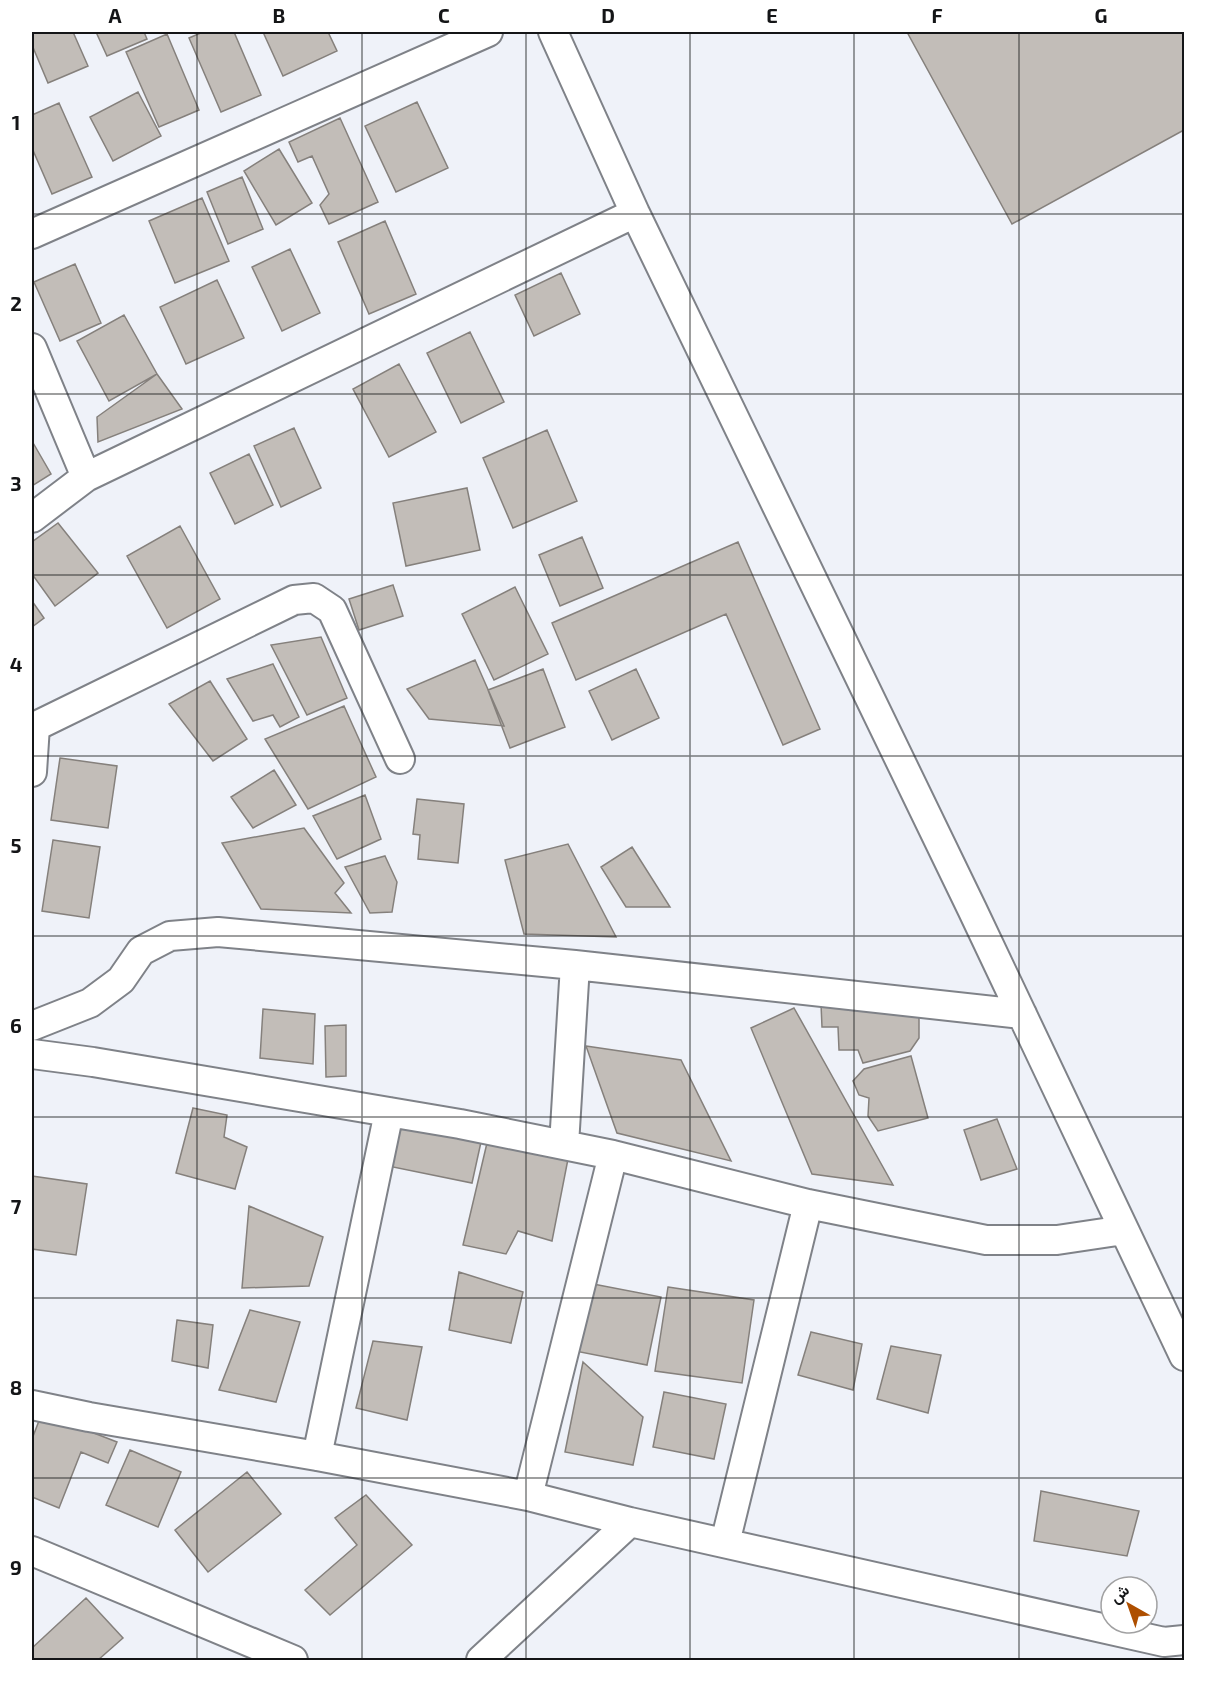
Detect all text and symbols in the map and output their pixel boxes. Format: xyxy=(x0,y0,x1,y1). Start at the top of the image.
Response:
text: A xyxy=(108,3,122,27)
text: B xyxy=(273,3,285,27)
text: C xyxy=(438,3,450,27)
text: D xyxy=(601,3,615,27)
text: E xyxy=(766,3,778,27)
text: F xyxy=(931,3,943,27)
text: G xyxy=(1095,3,1107,27)
text: 1 xyxy=(12,110,20,134)
text: 2 xyxy=(10,291,22,315)
text: 3 xyxy=(10,471,22,495)
text: 4 xyxy=(10,652,23,676)
text: 5 xyxy=(10,833,22,857)
text: 6 xyxy=(10,1013,22,1037)
text: 7 xyxy=(11,1194,22,1218)
text: 8 xyxy=(10,1375,22,1399)
text: 9 xyxy=(10,1555,22,1579)
north arrow xyxy=(1099,1575,1159,1635)
text: ش xyxy=(1106,1580,1133,1607)

